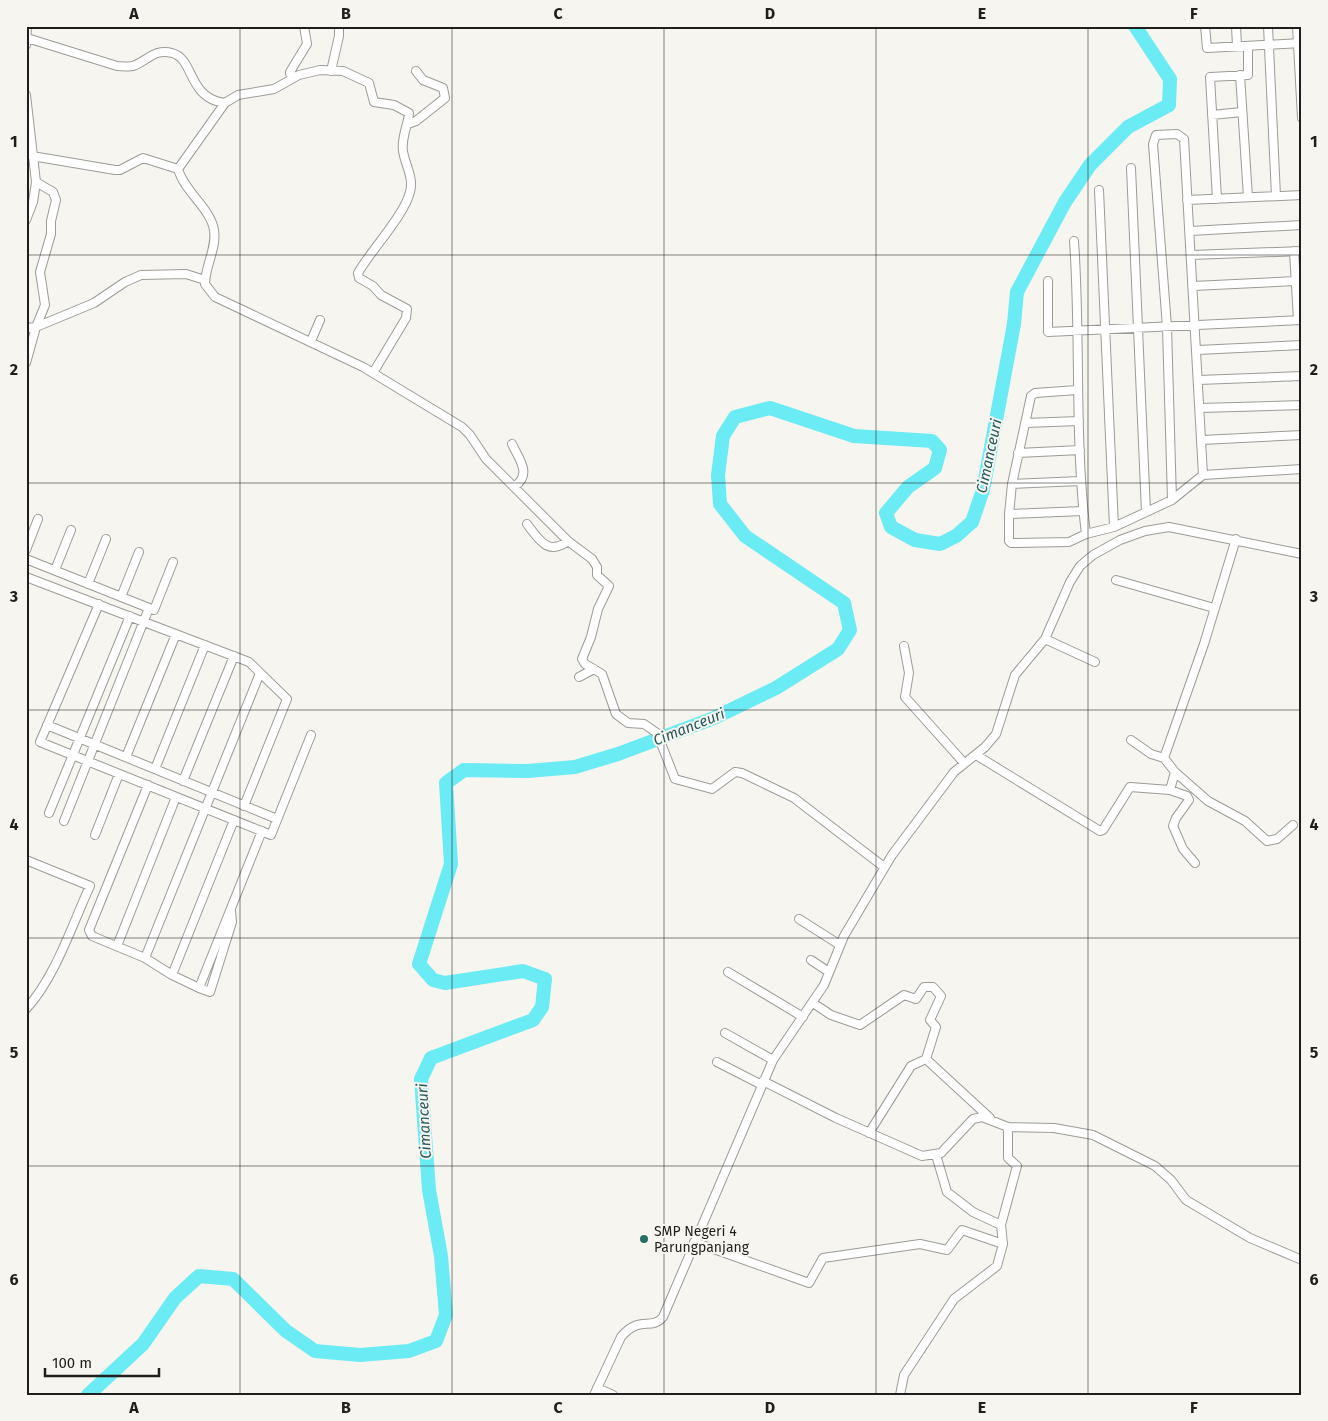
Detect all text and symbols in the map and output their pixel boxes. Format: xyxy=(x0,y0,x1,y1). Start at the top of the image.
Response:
text: A xyxy=(128,4,139,23)
text: B xyxy=(341,4,351,23)
text: C xyxy=(553,4,563,23)
text: D xyxy=(765,4,775,23)
text: E xyxy=(978,4,986,23)
text: F xyxy=(1190,4,1198,23)
text: 1 xyxy=(10,132,18,151)
text: 1 xyxy=(1310,132,1318,151)
text: 2 xyxy=(10,360,18,379)
text: 2 xyxy=(1310,360,1318,379)
water label: Cimanceuri xyxy=(972,417,1006,495)
text: 3 xyxy=(9,587,18,606)
text: 3 xyxy=(1309,587,1318,606)
water label: Cimanceuri xyxy=(651,705,727,749)
text: 4 xyxy=(9,815,19,834)
text: 4 xyxy=(1309,815,1319,834)
text: 5 xyxy=(10,1043,19,1062)
text: 5 xyxy=(1310,1043,1319,1062)
water label: Cimanceuri xyxy=(413,1083,435,1159)
place label: SMP Negeri 4 Parungpanjang xyxy=(654,1223,750,1256)
marker: SMP Negeri 4 Parungpanjang xyxy=(638,1233,650,1245)
text: 6 xyxy=(9,1270,19,1289)
text: 6 xyxy=(1309,1270,1319,1289)
scale bar xyxy=(45,1346,159,1378)
text: 100 m xyxy=(52,1354,92,1372)
text: A xyxy=(128,1398,139,1417)
text: B xyxy=(341,1398,351,1417)
text: C xyxy=(553,1398,563,1417)
text: D xyxy=(765,1398,775,1417)
text: E xyxy=(978,1398,986,1417)
text: F xyxy=(1190,1398,1198,1417)

